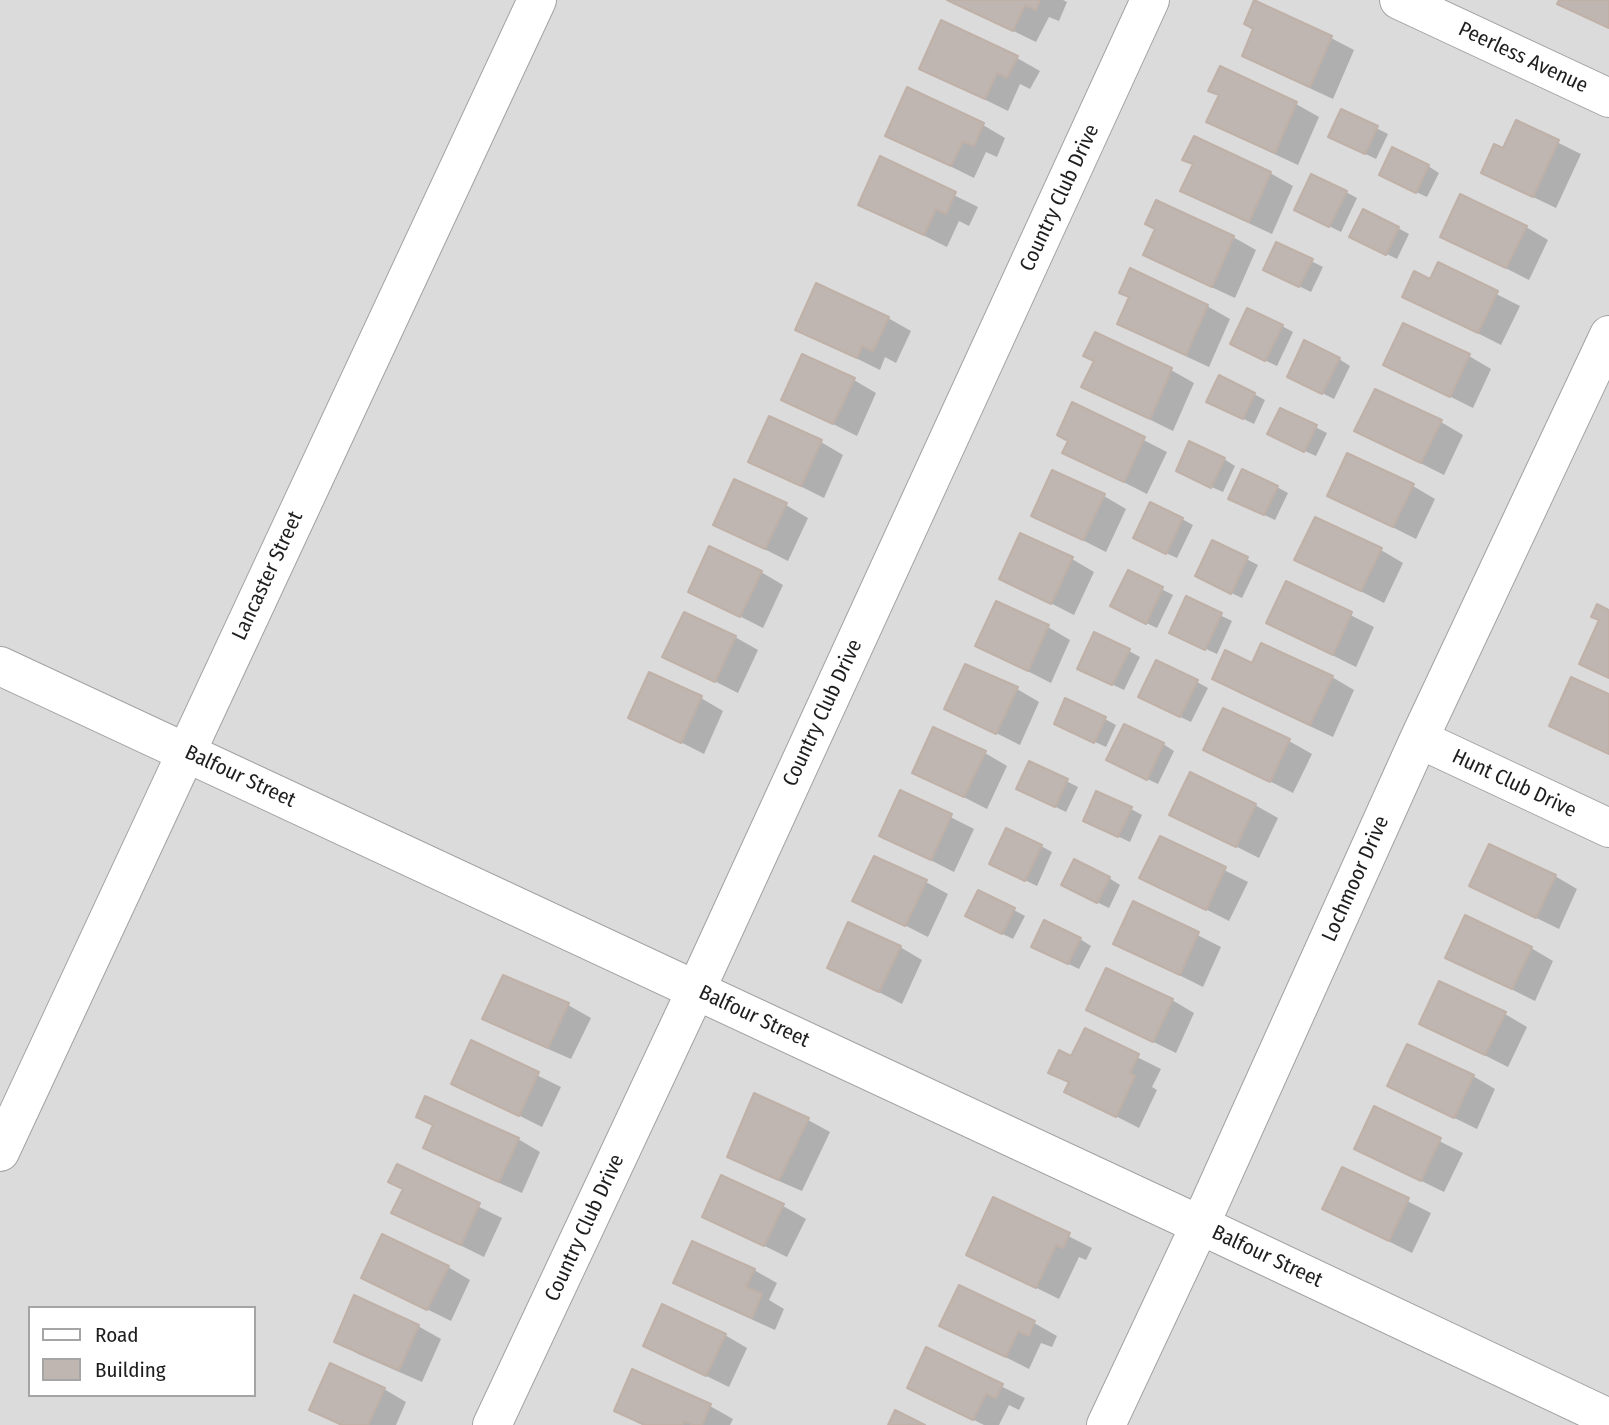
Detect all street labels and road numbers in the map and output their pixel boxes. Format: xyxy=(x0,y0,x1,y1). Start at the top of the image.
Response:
street label: Peerless Avenue xyxy=(1454,17,1592,99)
street label: Country Club Drive xyxy=(1015,120,1105,276)
street label: Lancaster Street xyxy=(227,508,309,644)
street label: Country Club Drive xyxy=(778,635,868,791)
street label: Balfour Street xyxy=(181,740,299,814)
street label: Hunt Club Drive xyxy=(1448,744,1580,824)
street label: Lochmoor Drive xyxy=(1317,812,1395,946)
street label: Balfour Street xyxy=(695,980,813,1054)
street label: Country Club Drive xyxy=(540,1150,630,1306)
street label: Balfour Street xyxy=(1208,1220,1326,1294)

